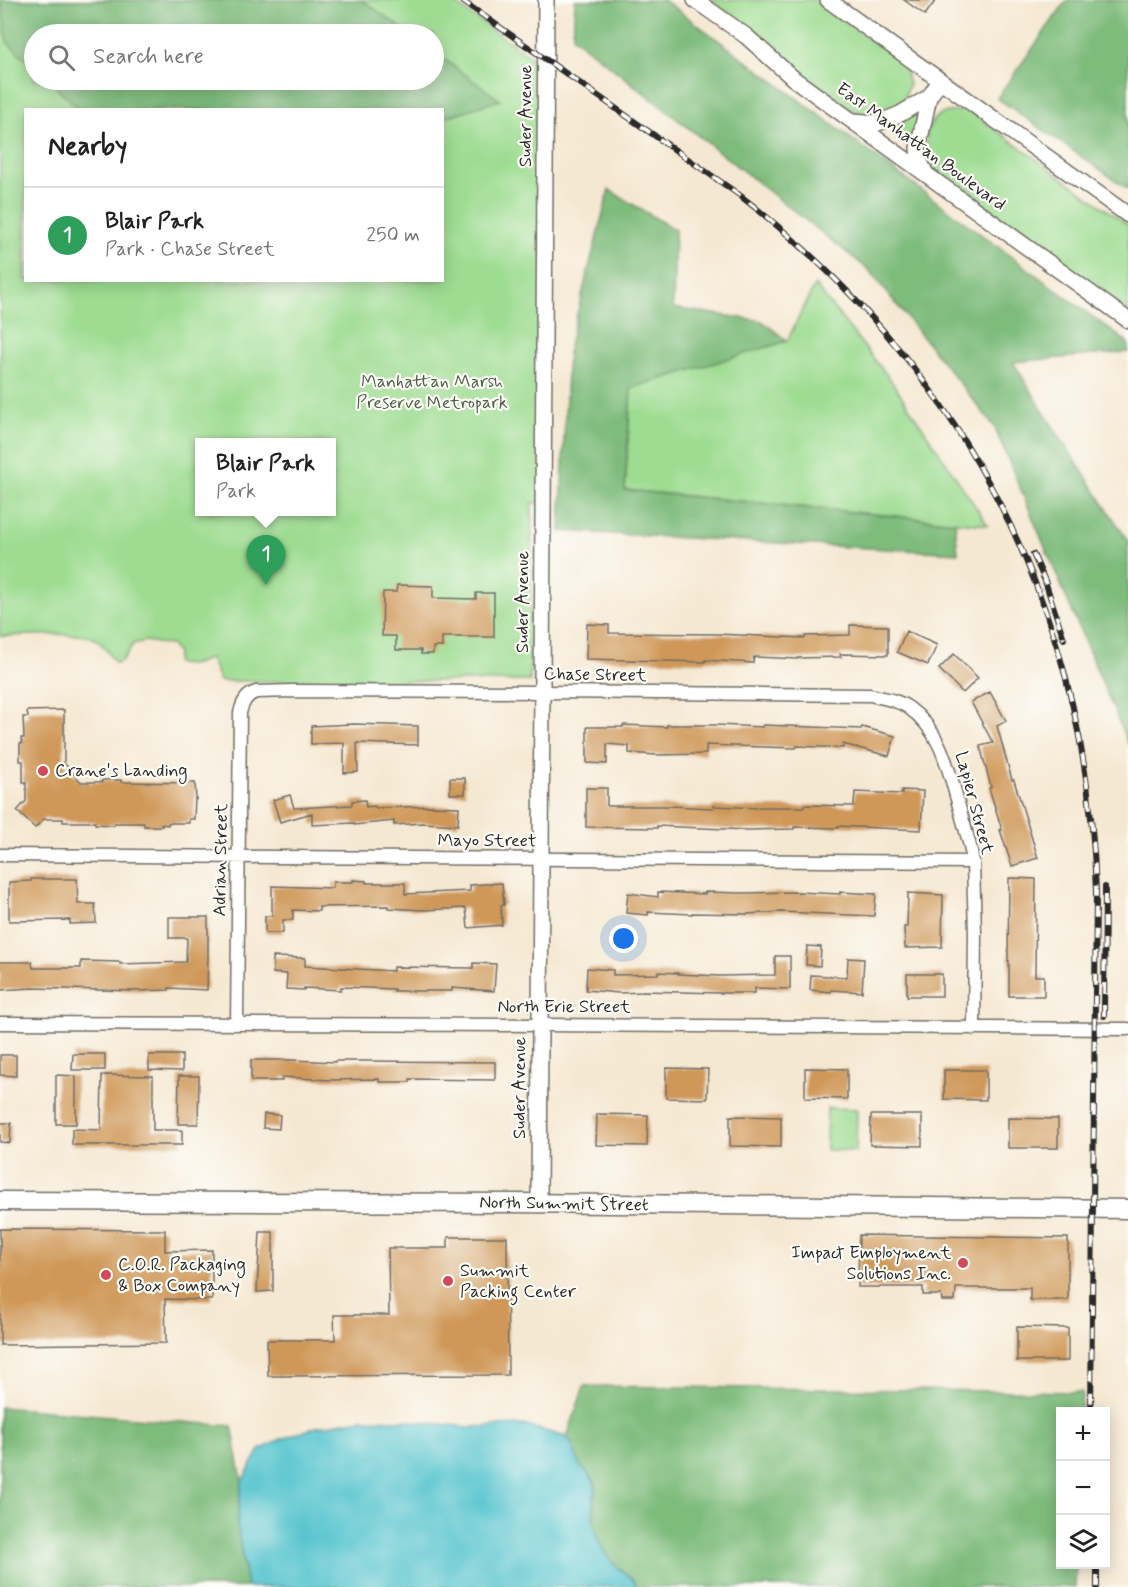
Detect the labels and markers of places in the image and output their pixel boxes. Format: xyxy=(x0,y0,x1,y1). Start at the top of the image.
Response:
pin: 1 xyxy=(246,536,286,585)
place label: Crane's Landing xyxy=(55,759,187,784)
marker: Crane's Landing xyxy=(36,764,50,778)
place label: Impact Employment Solutions Inc. xyxy=(791,1241,951,1286)
place label: C.O.R. Packaging & Box Company xyxy=(118,1253,246,1298)
marker: Impact Employment Solutions Inc. xyxy=(956,1256,970,1270)
place label: Summit Packing Center xyxy=(460,1259,577,1306)
marker: C.O.R. Packaging & Box Company xyxy=(99,1268,113,1282)
marker: Summit Packing Center xyxy=(441,1274,455,1288)

